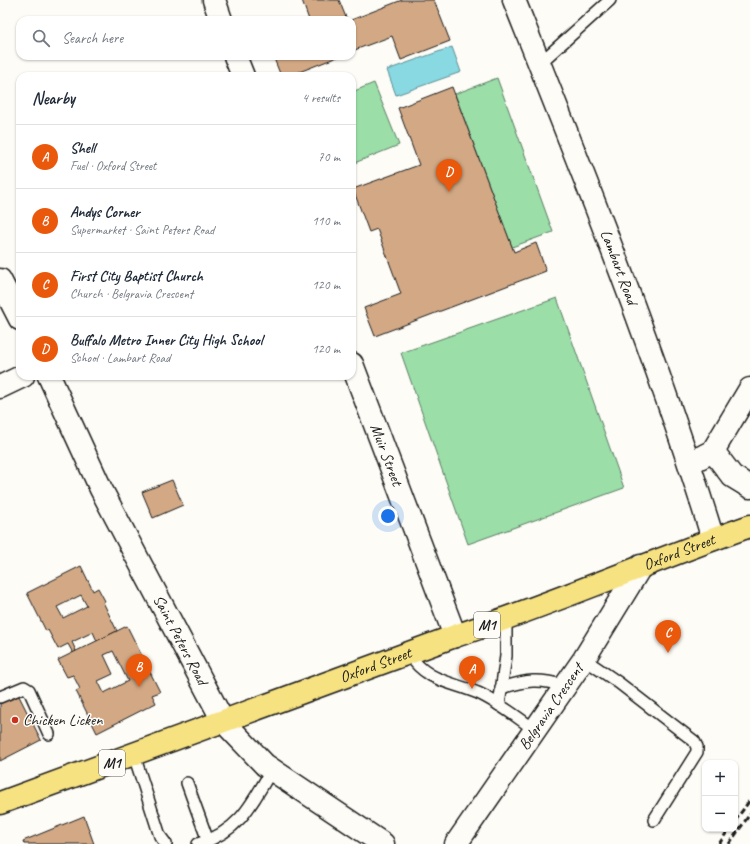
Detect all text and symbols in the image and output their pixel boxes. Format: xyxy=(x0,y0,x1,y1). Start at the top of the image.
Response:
search box xyxy=(16,16,356,60)
icon: search xyxy=(30,27,52,49)
text: Search here xyxy=(62,29,123,48)
text: Nearby xyxy=(32,88,75,109)
text: 4 results xyxy=(302,90,340,106)
text: Shell xyxy=(70,139,95,158)
text: A xyxy=(42,149,48,165)
text: 70 m xyxy=(318,149,340,165)
text: Fuel · Oxford Street xyxy=(70,158,156,174)
pin: D xyxy=(436,159,462,192)
text: Andys Corner xyxy=(70,203,140,222)
text: B xyxy=(42,213,48,229)
text: 110 m xyxy=(312,213,340,229)
text: Supermarket · Saint Peters Road xyxy=(70,222,214,238)
street label: Lambart Road xyxy=(596,227,643,310)
text: First City Baptist Church xyxy=(70,267,203,286)
text: C xyxy=(42,277,48,293)
text: 120 m xyxy=(312,277,340,293)
text: Church · Belgravia Crescent xyxy=(70,286,193,302)
text: Buffalo Metro Inner City High School xyxy=(70,331,262,350)
text: D xyxy=(41,341,49,357)
text: 120 m xyxy=(312,341,340,357)
text: School · Lambart Road xyxy=(70,350,170,366)
street label: Muir Street xyxy=(366,421,408,490)
your location xyxy=(378,506,398,526)
street label: Oxford Street xyxy=(641,529,719,575)
street label: Saint Peters Road xyxy=(149,592,214,691)
road number: M1 xyxy=(474,612,500,638)
pin: C xyxy=(655,620,681,653)
street label: Oxford Street xyxy=(337,642,416,687)
pin: B xyxy=(126,654,152,687)
pin: A xyxy=(459,656,485,689)
street label: Belgravia Crescent xyxy=(514,657,589,754)
place label: Chicken Licken xyxy=(23,710,103,730)
marker: Chicken Licken xyxy=(10,715,20,725)
road number: M1 xyxy=(99,750,125,776)
map controls xyxy=(702,760,738,832)
button: + xyxy=(702,760,738,796)
button: − xyxy=(702,796,738,832)

